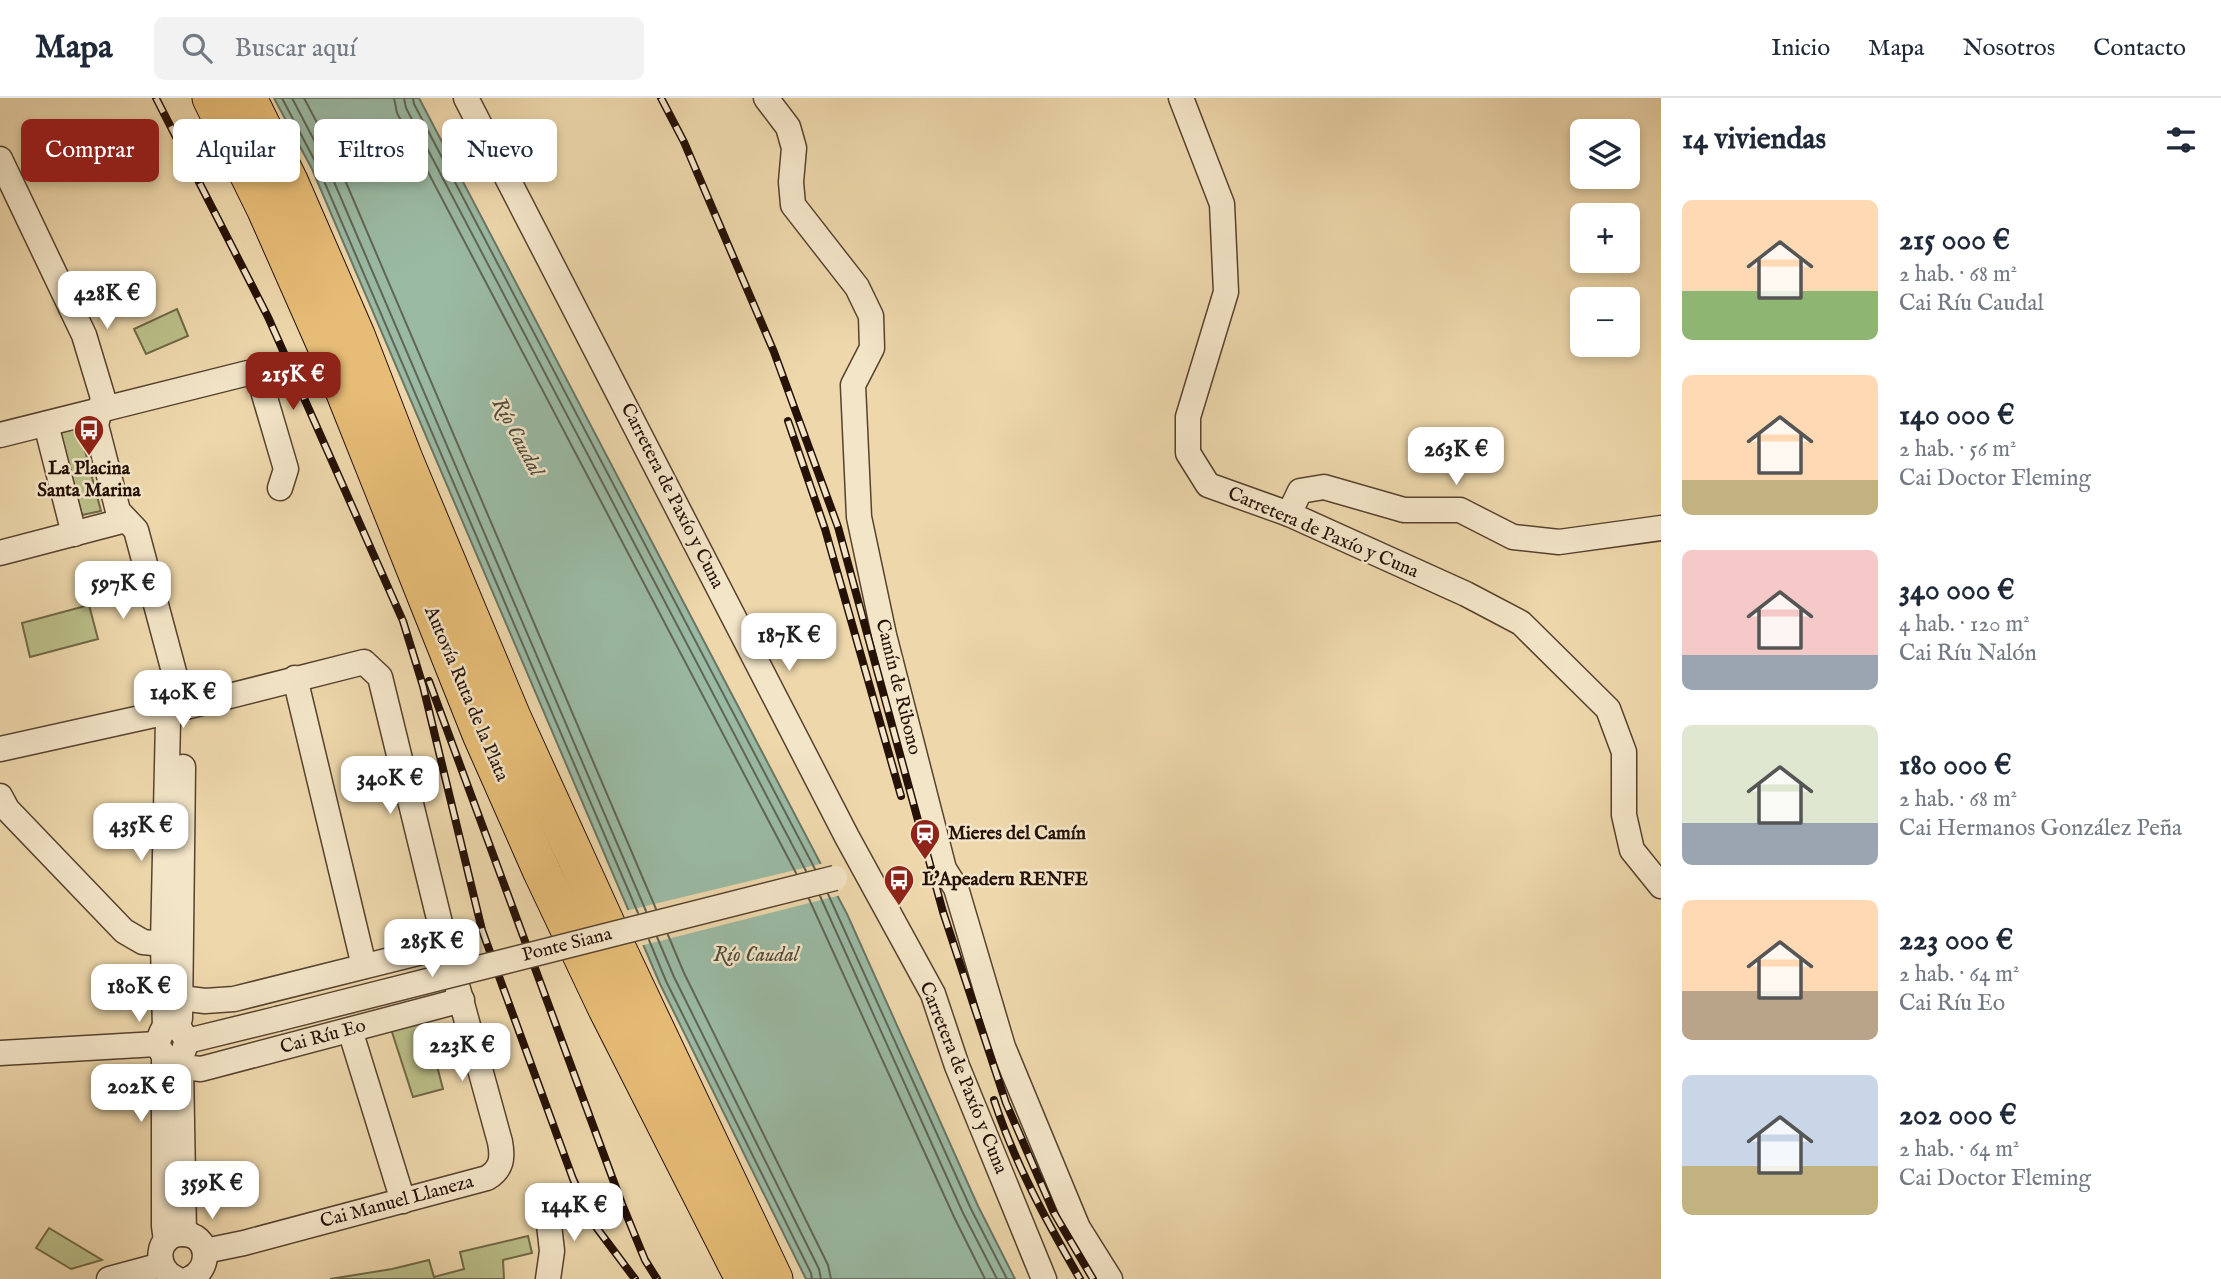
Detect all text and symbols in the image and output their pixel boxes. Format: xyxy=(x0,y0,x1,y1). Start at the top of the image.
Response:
search box xyxy=(154,17,644,80)
text: Mapa xyxy=(35,27,112,69)
icon: search xyxy=(178,29,216,67)
text: Buscar aquí xyxy=(234,32,356,65)
text: Inicio xyxy=(1771,33,1830,64)
text: Mapa xyxy=(1868,33,1924,64)
text: Nosotros xyxy=(1962,33,2055,64)
text: Contacto xyxy=(2093,33,2186,64)
chip: Comprar xyxy=(21,119,159,182)
chip: Alquilar xyxy=(173,119,300,182)
chip: Filtros xyxy=(314,119,428,182)
chip: Nuevo xyxy=(442,119,557,182)
map controls xyxy=(1570,119,1640,357)
button: layers xyxy=(1570,119,1640,189)
text: 14 viviendas xyxy=(1682,121,1826,159)
icon: filters xyxy=(2162,121,2200,159)
button: + xyxy=(1570,203,1640,273)
text: 215 000 € xyxy=(1899,222,2010,260)
icon: home xyxy=(1738,228,1822,312)
text: 2 hab. · 68 m² xyxy=(1899,260,2017,289)
pin: 428K € xyxy=(50,272,164,331)
text: 428K € xyxy=(74,279,140,308)
button: − xyxy=(1570,287,1640,357)
text: Cai Ríu Caudal xyxy=(1899,289,2044,318)
pin: 215K € xyxy=(236,352,350,412)
text: 215K € xyxy=(262,360,324,389)
water label: Río Caudal xyxy=(485,393,550,483)
text: 140 000 € xyxy=(1899,397,2015,435)
street label: Carretera de Paxío y Cuna xyxy=(615,399,730,593)
icon: home xyxy=(1738,403,1822,487)
bus stop icon: La Placina Santa Marina xyxy=(72,413,106,457)
pin: 263K € xyxy=(1399,428,1513,487)
text: 263K € xyxy=(1424,435,1488,464)
text: 2 hab. · 56 m² xyxy=(1899,435,2017,464)
place label: La Placina Santa Marina xyxy=(37,457,141,503)
text: Cai Doctor Fleming xyxy=(1899,464,2091,493)
street label: Carretera de Paxío y Cuna xyxy=(1224,482,1423,584)
pin: 597K € xyxy=(66,561,180,621)
text: 597K € xyxy=(91,569,155,598)
text: 340 000 € xyxy=(1899,572,2015,610)
icon: home xyxy=(1738,578,1822,662)
street label: Autovía Ruta de la Plata xyxy=(418,602,514,786)
text: 4 hab. · 120 m² xyxy=(1899,610,2030,639)
pin: 187K € xyxy=(732,614,846,673)
street label: Camín de Ribono xyxy=(870,617,926,757)
text: 187K € xyxy=(757,621,821,650)
text: Cai Ríu Nalón xyxy=(1899,639,2037,668)
pin: 140K € xyxy=(126,670,240,730)
text: 140K € xyxy=(150,678,216,707)
text: 180 000 € xyxy=(1899,747,2012,785)
icon: home xyxy=(1738,753,1822,837)
pin: 340K € xyxy=(333,756,447,816)
text: 340K € xyxy=(357,764,423,793)
text: 2 hab. · 68 m² xyxy=(1899,785,2017,814)
pin: 435K € xyxy=(84,804,198,863)
text: 435K € xyxy=(109,811,173,840)
text: Cai Hermanos González Peña xyxy=(1899,814,2182,843)
station icon: Mieres del Camín xyxy=(908,817,942,861)
place label: Mieres del Camín xyxy=(948,822,1086,846)
bus stop icon: L'Apeaderu RENFE xyxy=(882,863,916,907)
place label: L'Apeaderu RENFE xyxy=(922,868,1088,892)
pin: 285K € xyxy=(375,920,489,979)
street label: Ponte Siana xyxy=(520,922,615,968)
text: 223 000 € xyxy=(1899,922,2013,960)
text: 285K € xyxy=(400,927,464,956)
icon: home xyxy=(1738,928,1822,1012)
water label: Río Caudal xyxy=(713,942,801,969)
text: 2 hab. · 64 m² xyxy=(1899,960,2020,989)
pin: 180K € xyxy=(82,964,196,1024)
text: 180K € xyxy=(107,972,171,1001)
street label: Carretera de Paxío y Cuna xyxy=(913,978,1013,1178)
text: Cai Ríu Eo xyxy=(1899,989,2005,1018)
street label: Cai Ríu Eo xyxy=(278,1014,368,1060)
pin: 223K € xyxy=(405,1024,519,1083)
text: 223K € xyxy=(429,1031,495,1060)
pin: 202K € xyxy=(84,1065,198,1124)
text: 202K € xyxy=(107,1072,175,1101)
text: 202 000 € xyxy=(1899,1097,2017,1135)
icon: home xyxy=(1738,1103,1822,1187)
text: 2 hab. · 64 m² xyxy=(1899,1135,2020,1164)
pin: 359K € xyxy=(155,1162,269,1221)
text: Cai Doctor Fleming xyxy=(1899,1164,2091,1193)
text: 359K € xyxy=(181,1169,243,1198)
street label: Cai Manuel Llaneza xyxy=(318,1170,477,1234)
pin: 144K € xyxy=(517,1184,631,1243)
text: 144K € xyxy=(541,1191,607,1220)

